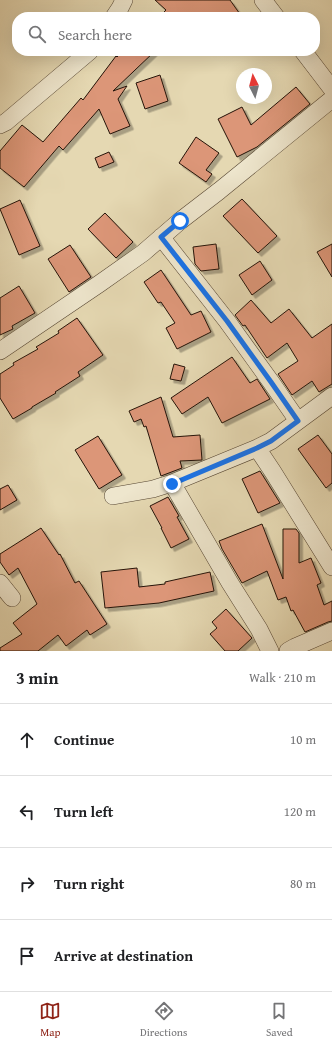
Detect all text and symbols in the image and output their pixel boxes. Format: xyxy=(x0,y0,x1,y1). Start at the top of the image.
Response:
search box xyxy=(12,12,320,56)
icon: search xyxy=(26,23,48,45)
text: Search here xyxy=(58,24,132,45)
north arrow xyxy=(236,68,272,104)
route start xyxy=(171,212,189,230)
route end xyxy=(163,475,181,493)
text: 3 min xyxy=(16,665,58,690)
text: Walk · 210 m xyxy=(249,668,316,687)
icon: ahead xyxy=(16,729,38,751)
text: Continue xyxy=(54,729,115,750)
text: 10 m xyxy=(290,730,316,749)
icon: left xyxy=(16,801,38,823)
text: Turn left xyxy=(54,801,113,822)
text: 120 m xyxy=(284,802,316,821)
icon: right xyxy=(16,873,38,895)
text: Turn right xyxy=(54,873,125,894)
text: 80 m xyxy=(290,874,316,893)
icon: arrive xyxy=(16,945,38,967)
text: Arrive at destination xyxy=(54,945,193,966)
tab: Map xyxy=(39,1000,61,1040)
tab: Directions xyxy=(140,1000,187,1040)
tab: Saved xyxy=(266,1000,293,1040)

